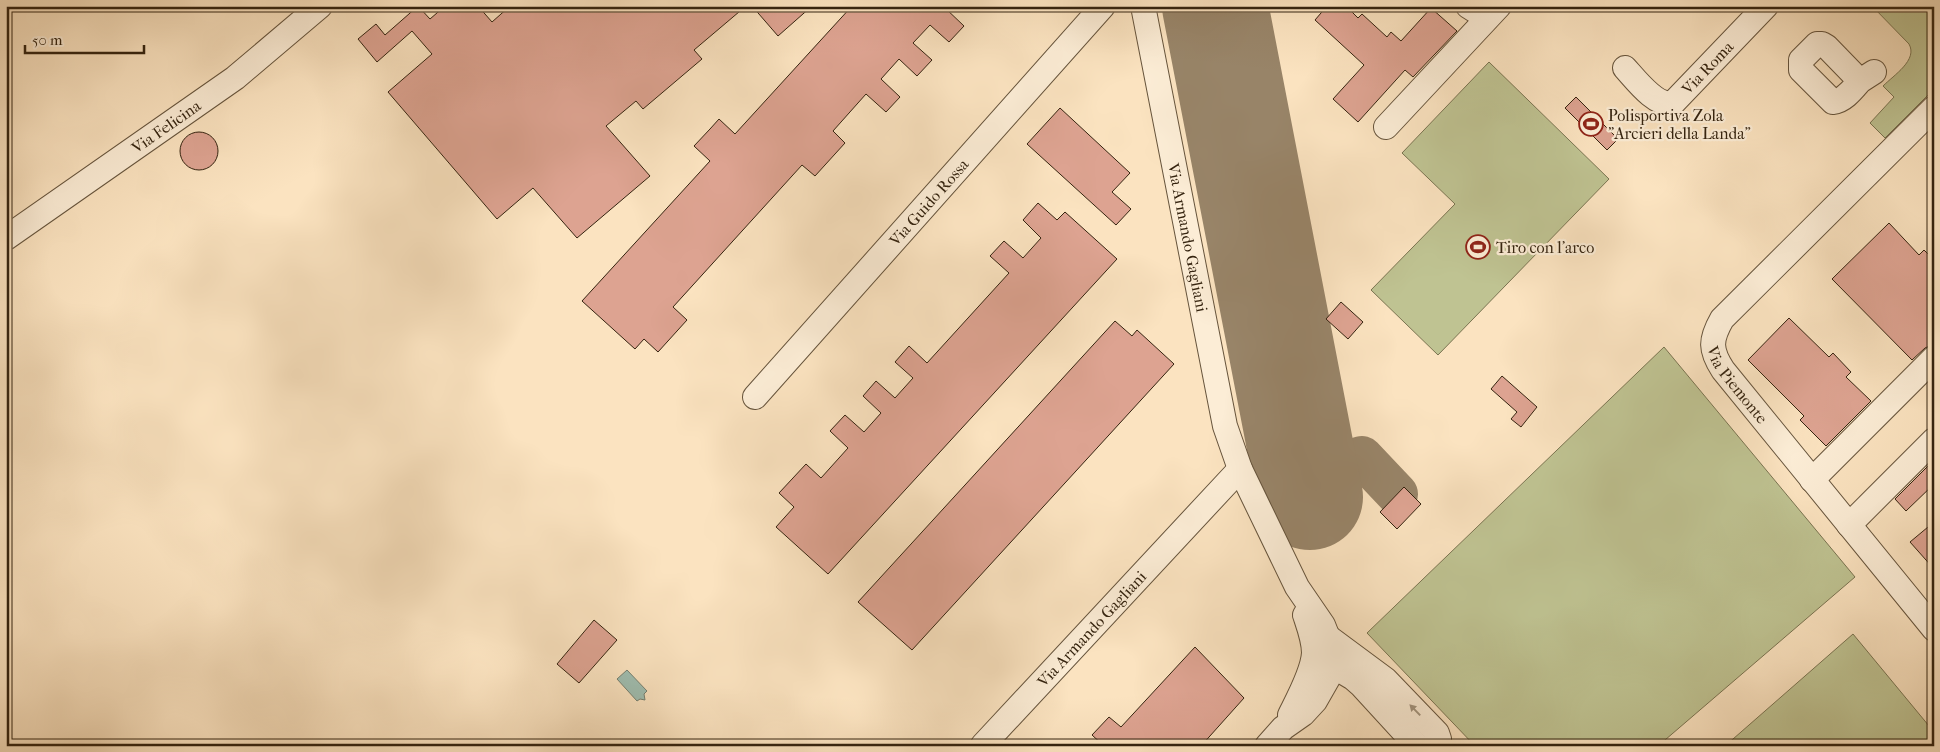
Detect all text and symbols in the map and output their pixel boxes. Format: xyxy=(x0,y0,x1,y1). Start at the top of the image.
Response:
scale bar xyxy=(25,22,144,54)
text: 50 m xyxy=(32,31,63,49)
street label: Via Roma xyxy=(1677,37,1737,99)
street label: Via Felicina xyxy=(127,95,205,158)
place label: Polisportiva Zola "Arcieri della Landa" xyxy=(1608,106,1751,143)
sports icon: Polisportiva Zola "Arcieri della Landa" xyxy=(1578,111,1604,137)
street label: Via Guido Rossa xyxy=(884,154,973,250)
street label: Via Armando Gagliani xyxy=(1164,161,1212,314)
sports icon: Tiro con l'arco xyxy=(1465,234,1491,260)
place label: Tiro con l'arco xyxy=(1496,238,1594,257)
street label: Via Piemonte xyxy=(1703,343,1772,427)
street label: Via Armando Gagliani xyxy=(1032,567,1150,691)
one-way arrow xyxy=(1409,704,1421,716)

